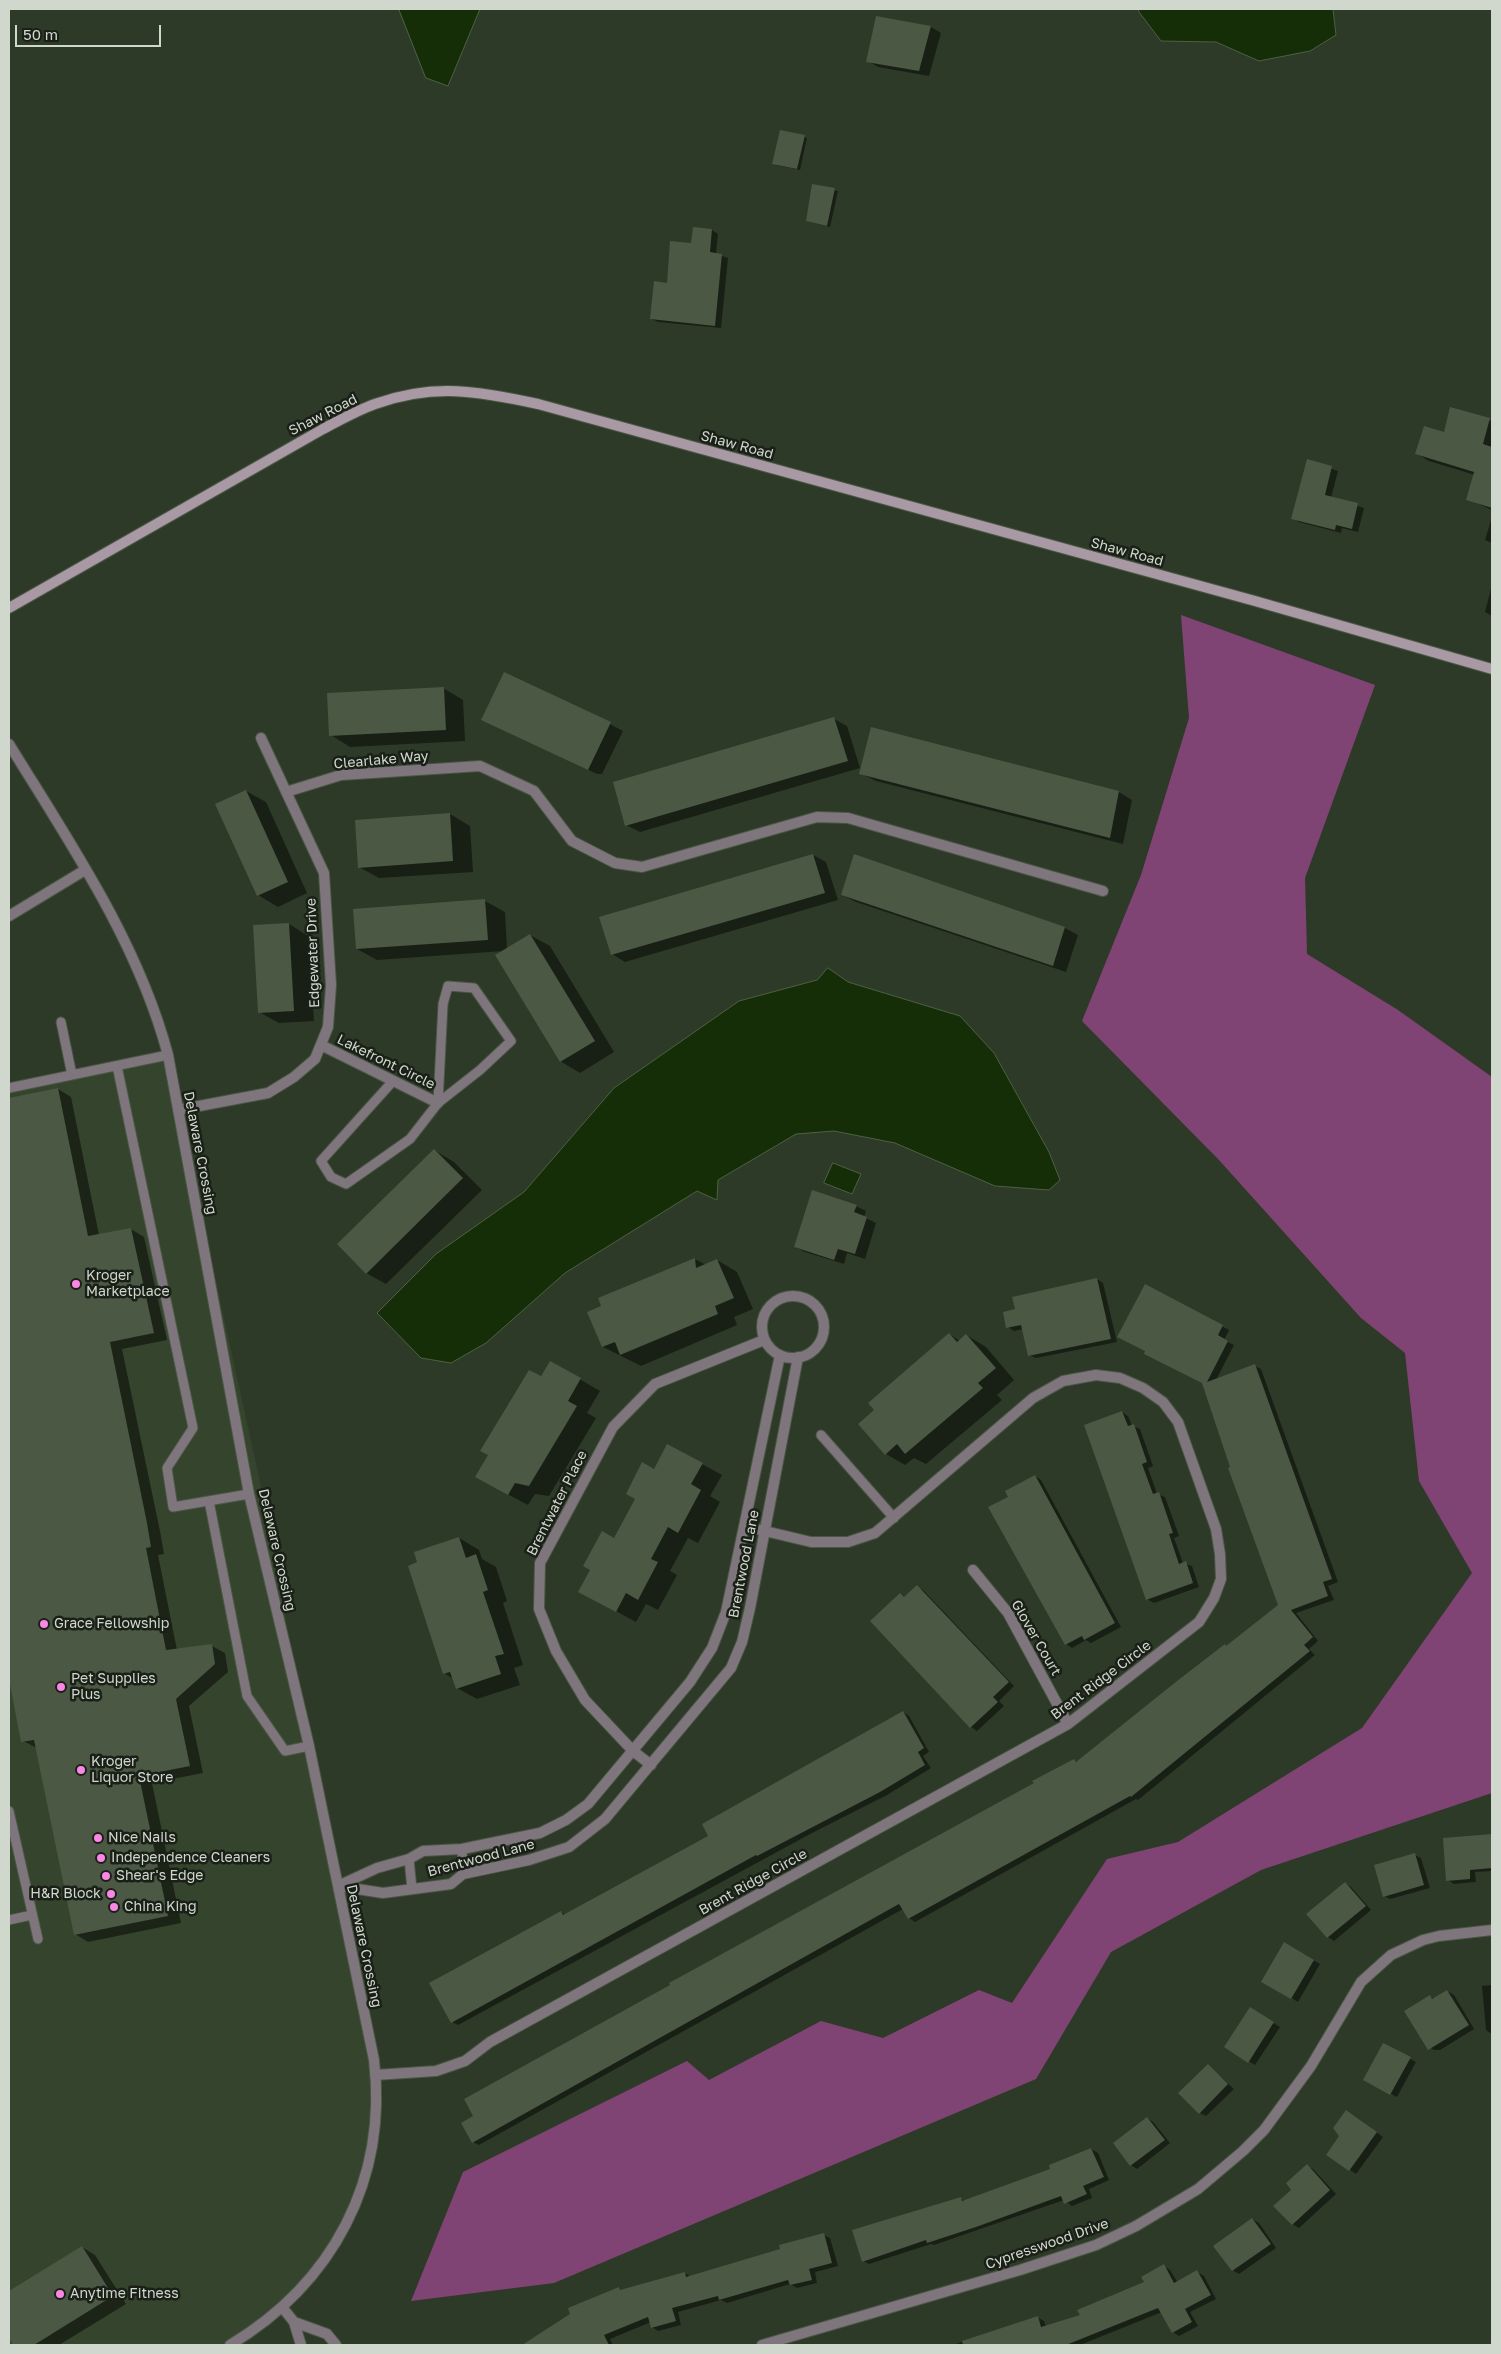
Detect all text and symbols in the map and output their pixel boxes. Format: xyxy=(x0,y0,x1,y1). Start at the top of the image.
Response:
scale bar xyxy=(18,15,164,47)
text: 50 m xyxy=(23,25,58,43)
street label: Shaw Road xyxy=(286,391,360,439)
street label: Shaw Road xyxy=(699,427,775,463)
street label: Shaw Road xyxy=(1089,534,1165,570)
street label: Clearlake Way xyxy=(333,747,429,773)
street label: Edgewater Drive xyxy=(303,898,323,1008)
street label: Lakefront Circle xyxy=(334,1031,438,1093)
street label: Delaware Crossing xyxy=(180,1090,220,1216)
place label: Kroger Marketplace xyxy=(86,1268,170,1300)
marker: Kroger Marketplace xyxy=(70,1278,82,1290)
street label: Brentwater Place xyxy=(523,1448,591,1558)
street label: Delaware Crossing xyxy=(255,1487,299,1613)
street label: Brentwood Lane xyxy=(725,1508,763,1620)
street label: Glover Court xyxy=(1008,1597,1064,1679)
place label: Grace Fellowship xyxy=(54,1616,169,1632)
marker: Grace Fellowship xyxy=(38,1618,50,1630)
street label: Brent Ridge Circle xyxy=(1048,1637,1154,1723)
place label: Pet Supplies Plus xyxy=(71,1671,156,1704)
marker: Pet Supplies Plus xyxy=(55,1681,67,1693)
place label: Kroger Liquor Store xyxy=(91,1754,173,1786)
marker: Kroger Liquor Store xyxy=(75,1764,87,1776)
place label: Nice Nails xyxy=(108,1830,176,1846)
marker: Nice Nails xyxy=(92,1832,104,1844)
street label: Brentwood Lane xyxy=(426,1836,536,1880)
street label: Brent Ridge Circle xyxy=(696,1845,810,1919)
place label: Independence Cleaners xyxy=(111,1850,270,1866)
marker: Independence Cleaners xyxy=(95,1852,107,1864)
place label: Shear's Edge xyxy=(116,1868,203,1884)
marker: Shear's Edge xyxy=(100,1870,112,1882)
street label: Delaware Crossing xyxy=(343,1883,385,2009)
place label: H&R Block xyxy=(30,1886,101,1902)
marker: H&R Block xyxy=(105,1888,117,1900)
place label: China King xyxy=(124,1899,197,1915)
marker: China King xyxy=(108,1901,120,1913)
street label: Cypresswood Drive xyxy=(983,2215,1111,2273)
place label: Anytime Fitness xyxy=(70,2286,179,2302)
marker: Anytime Fitness xyxy=(54,2288,66,2300)

